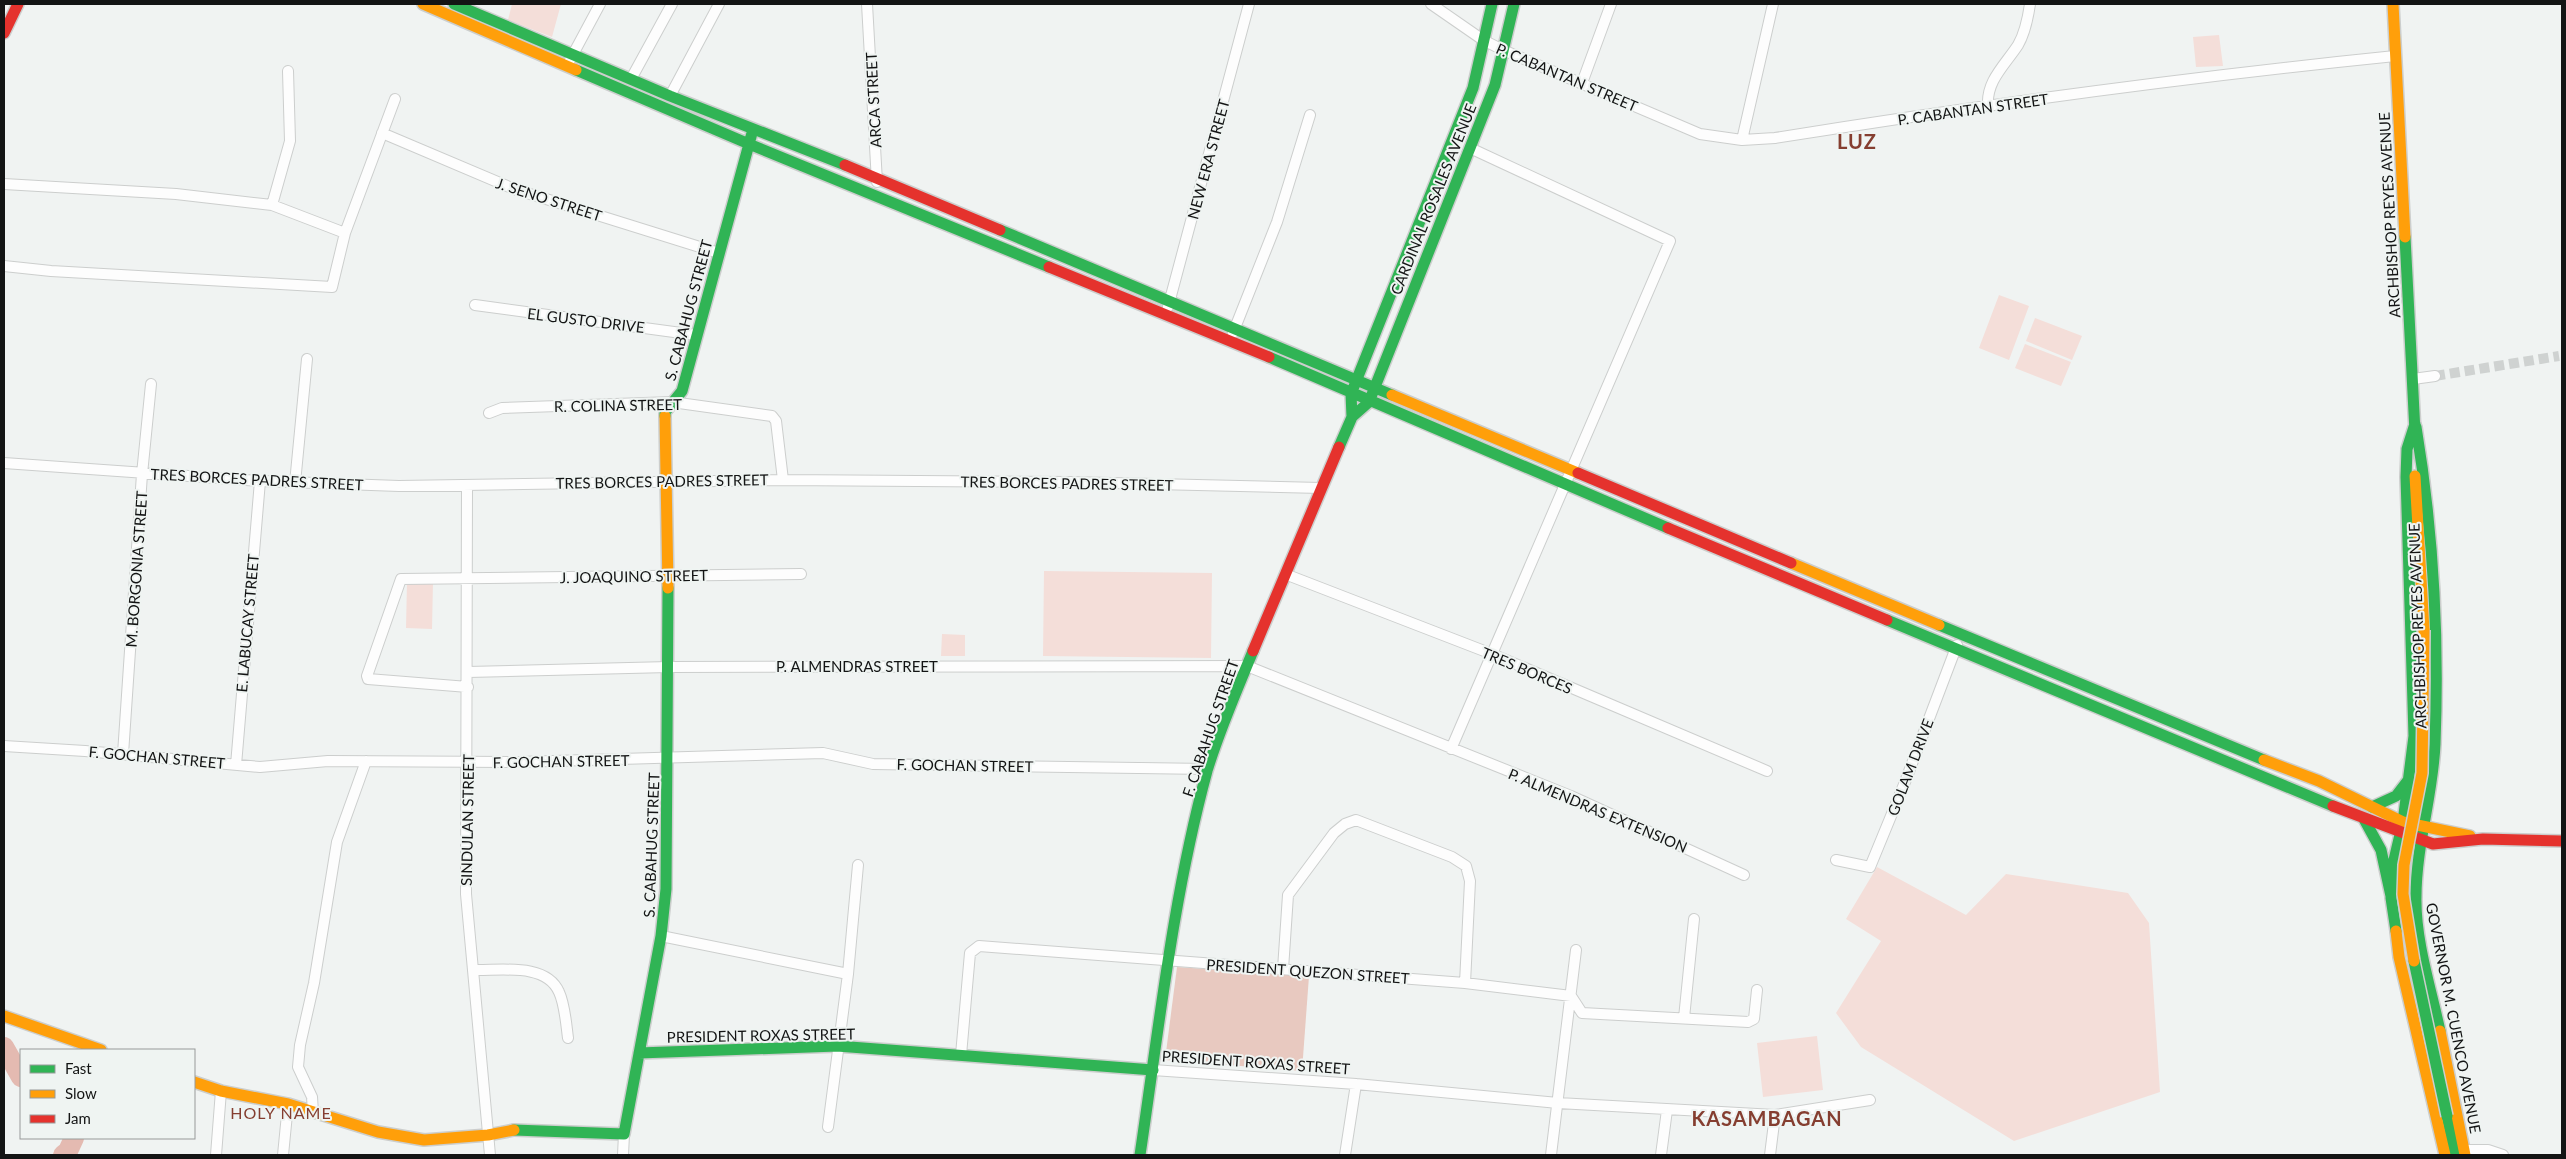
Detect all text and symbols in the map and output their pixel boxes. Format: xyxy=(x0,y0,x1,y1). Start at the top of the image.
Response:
street label: P. CABANTAN STREET xyxy=(1494,39,1641,115)
street label: ARCA STREET xyxy=(862,52,884,148)
street label: P. CABANTAN STREET xyxy=(1896,89,2050,128)
street label: NEW ERA STREET xyxy=(1183,97,1233,221)
street label: CARDINAL ROSALES AVENUE xyxy=(1386,101,1480,297)
street label: ARCHBISHOP REYES AVENUE xyxy=(2375,112,2403,318)
district label: LUZ xyxy=(1837,129,1877,153)
street label: J. SENO STREET xyxy=(494,173,604,225)
street label: S. CABAHUG STREET xyxy=(661,237,716,382)
street label: EL GUSTO DRIVE xyxy=(526,304,646,336)
street label: R. COLINA STREET xyxy=(554,395,682,415)
street label: TRES BORCES PADRES STREET xyxy=(150,464,364,494)
street label: TRES BORCES PADRES STREET xyxy=(555,470,769,492)
street label: TRES BORCES PADRES STREET xyxy=(960,472,1174,494)
street label: M. BORGONIA STREET xyxy=(122,490,150,648)
street label: ARCHBISHOP REYES AVENUE xyxy=(2404,523,2430,729)
street label: E. LABUCAY STREET xyxy=(232,553,262,693)
street label: J. JOAQUINO STREET xyxy=(560,566,708,586)
street label: TRES BORCES xyxy=(1479,643,1575,697)
street label: P. ALMENDRAS STREET xyxy=(776,657,938,675)
street label: F. CABAHUG STREET xyxy=(1178,657,1242,799)
street label: GOLAM DRIVE xyxy=(1883,716,1937,818)
street label: F. GOCHAN STREET xyxy=(88,742,226,772)
street label: F. GOCHAN STREET xyxy=(492,751,630,771)
street label: SINDULAN STREET xyxy=(457,754,477,886)
street label: F. GOCHAN STREET xyxy=(896,755,1034,775)
street label: P. ALMENDRAS EXTENSION xyxy=(1506,764,1690,856)
street label: S. CABAHUG STREET xyxy=(639,772,663,918)
street label: GOVERNOR M. CUENCO AVENUE xyxy=(2423,901,2485,1135)
street label: PRESIDENT QUEZON STREET xyxy=(1206,955,1410,987)
street label: PRESIDENT ROXAS STREET xyxy=(667,1024,856,1046)
street label: PRESIDENT ROXAS STREET xyxy=(1161,1046,1351,1078)
legend xyxy=(20,1049,195,1139)
text: Fast xyxy=(65,1059,92,1077)
text: Slow xyxy=(65,1084,97,1102)
district label: HOLY NAME xyxy=(230,1103,332,1122)
district label: KASAMBAGAN xyxy=(1691,1106,1843,1130)
text: Jam xyxy=(65,1109,91,1127)

